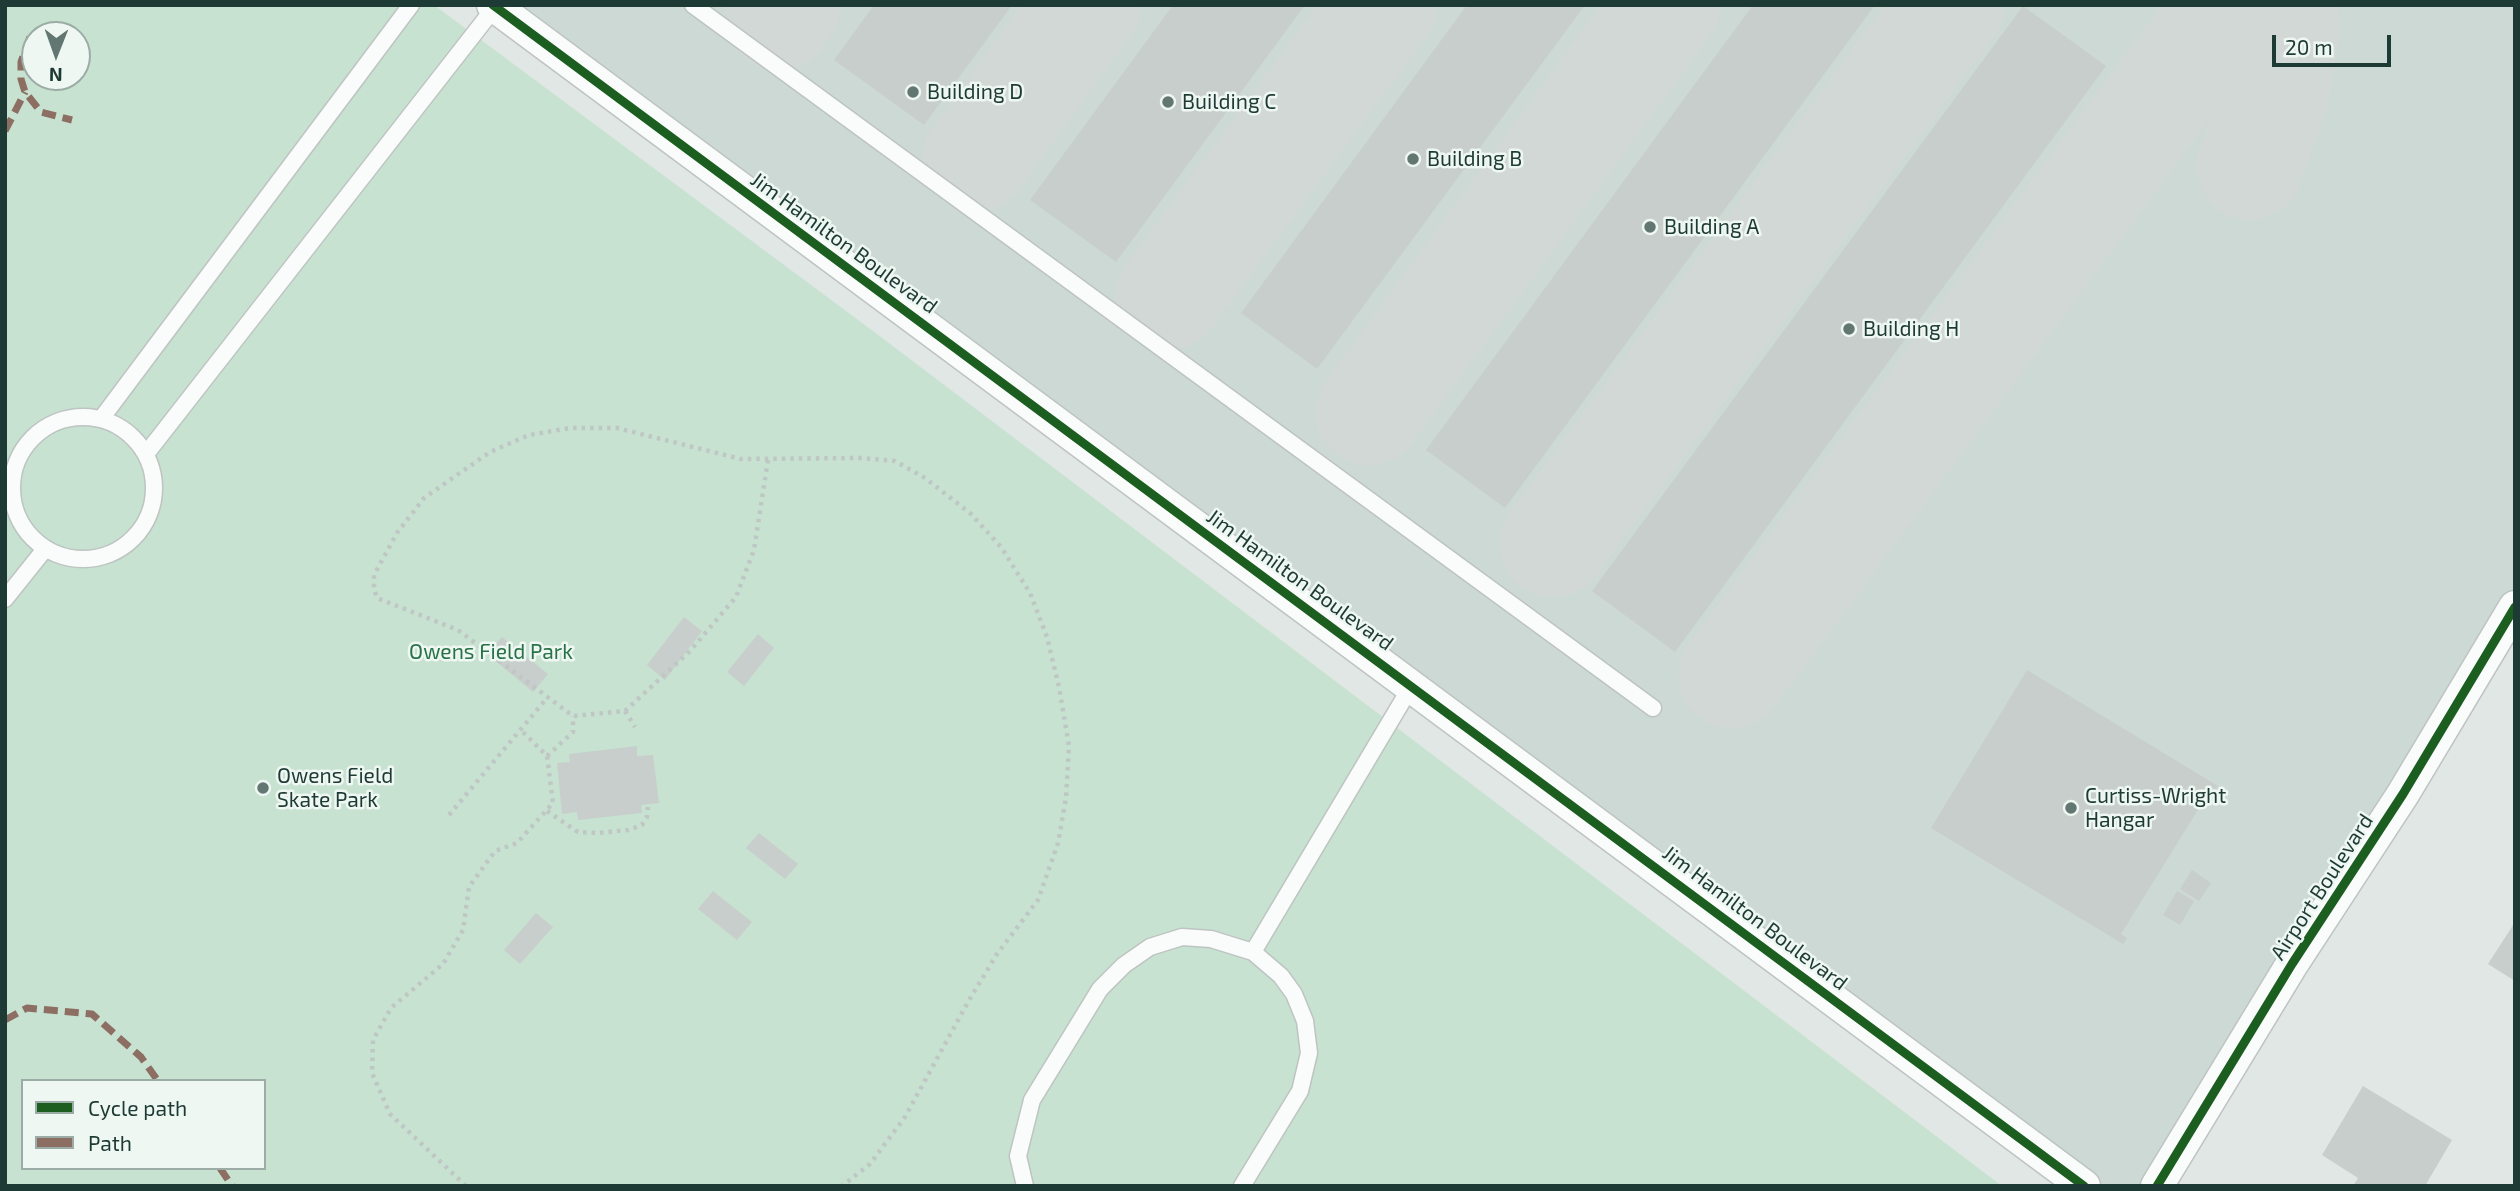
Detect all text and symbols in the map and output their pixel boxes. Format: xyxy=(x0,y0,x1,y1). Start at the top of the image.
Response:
north arrow xyxy=(21,21,91,91)
scale bar xyxy=(2275,21,2394,65)
text: 20 m xyxy=(2285,34,2333,59)
text: N xyxy=(49,64,63,87)
place label: Building D xyxy=(927,79,1023,105)
marker: Building D xyxy=(905,84,921,100)
place label: Building C xyxy=(1182,89,1276,115)
marker: Building C xyxy=(1160,94,1176,110)
place label: Building B xyxy=(1427,146,1522,172)
marker: Building B xyxy=(1405,151,1421,167)
street label: Jim Hamilton Boulevard xyxy=(746,167,942,319)
place label: Building A xyxy=(1664,214,1759,240)
marker: Building A xyxy=(1642,219,1658,235)
place label: Building H xyxy=(1863,316,1959,342)
marker: Building H xyxy=(1841,321,1857,337)
street label: Jim Hamilton Boulevard xyxy=(1202,504,1398,656)
park label: Owens Field Park xyxy=(409,639,573,665)
place label: Owens Field Skate Park xyxy=(277,763,393,813)
marker: Owens Field Skate Park xyxy=(255,780,271,796)
place label: Curtiss-Wright Hangar xyxy=(2085,783,2226,833)
marker: Curtiss-Wright Hangar xyxy=(2063,800,2079,816)
street label: Airport Boulevard xyxy=(2265,809,2379,965)
street label: Jim Hamilton Boulevard xyxy=(1658,840,1852,996)
legend xyxy=(21,1079,266,1170)
text: Cycle path xyxy=(88,1095,187,1120)
text: Path xyxy=(88,1130,132,1155)

